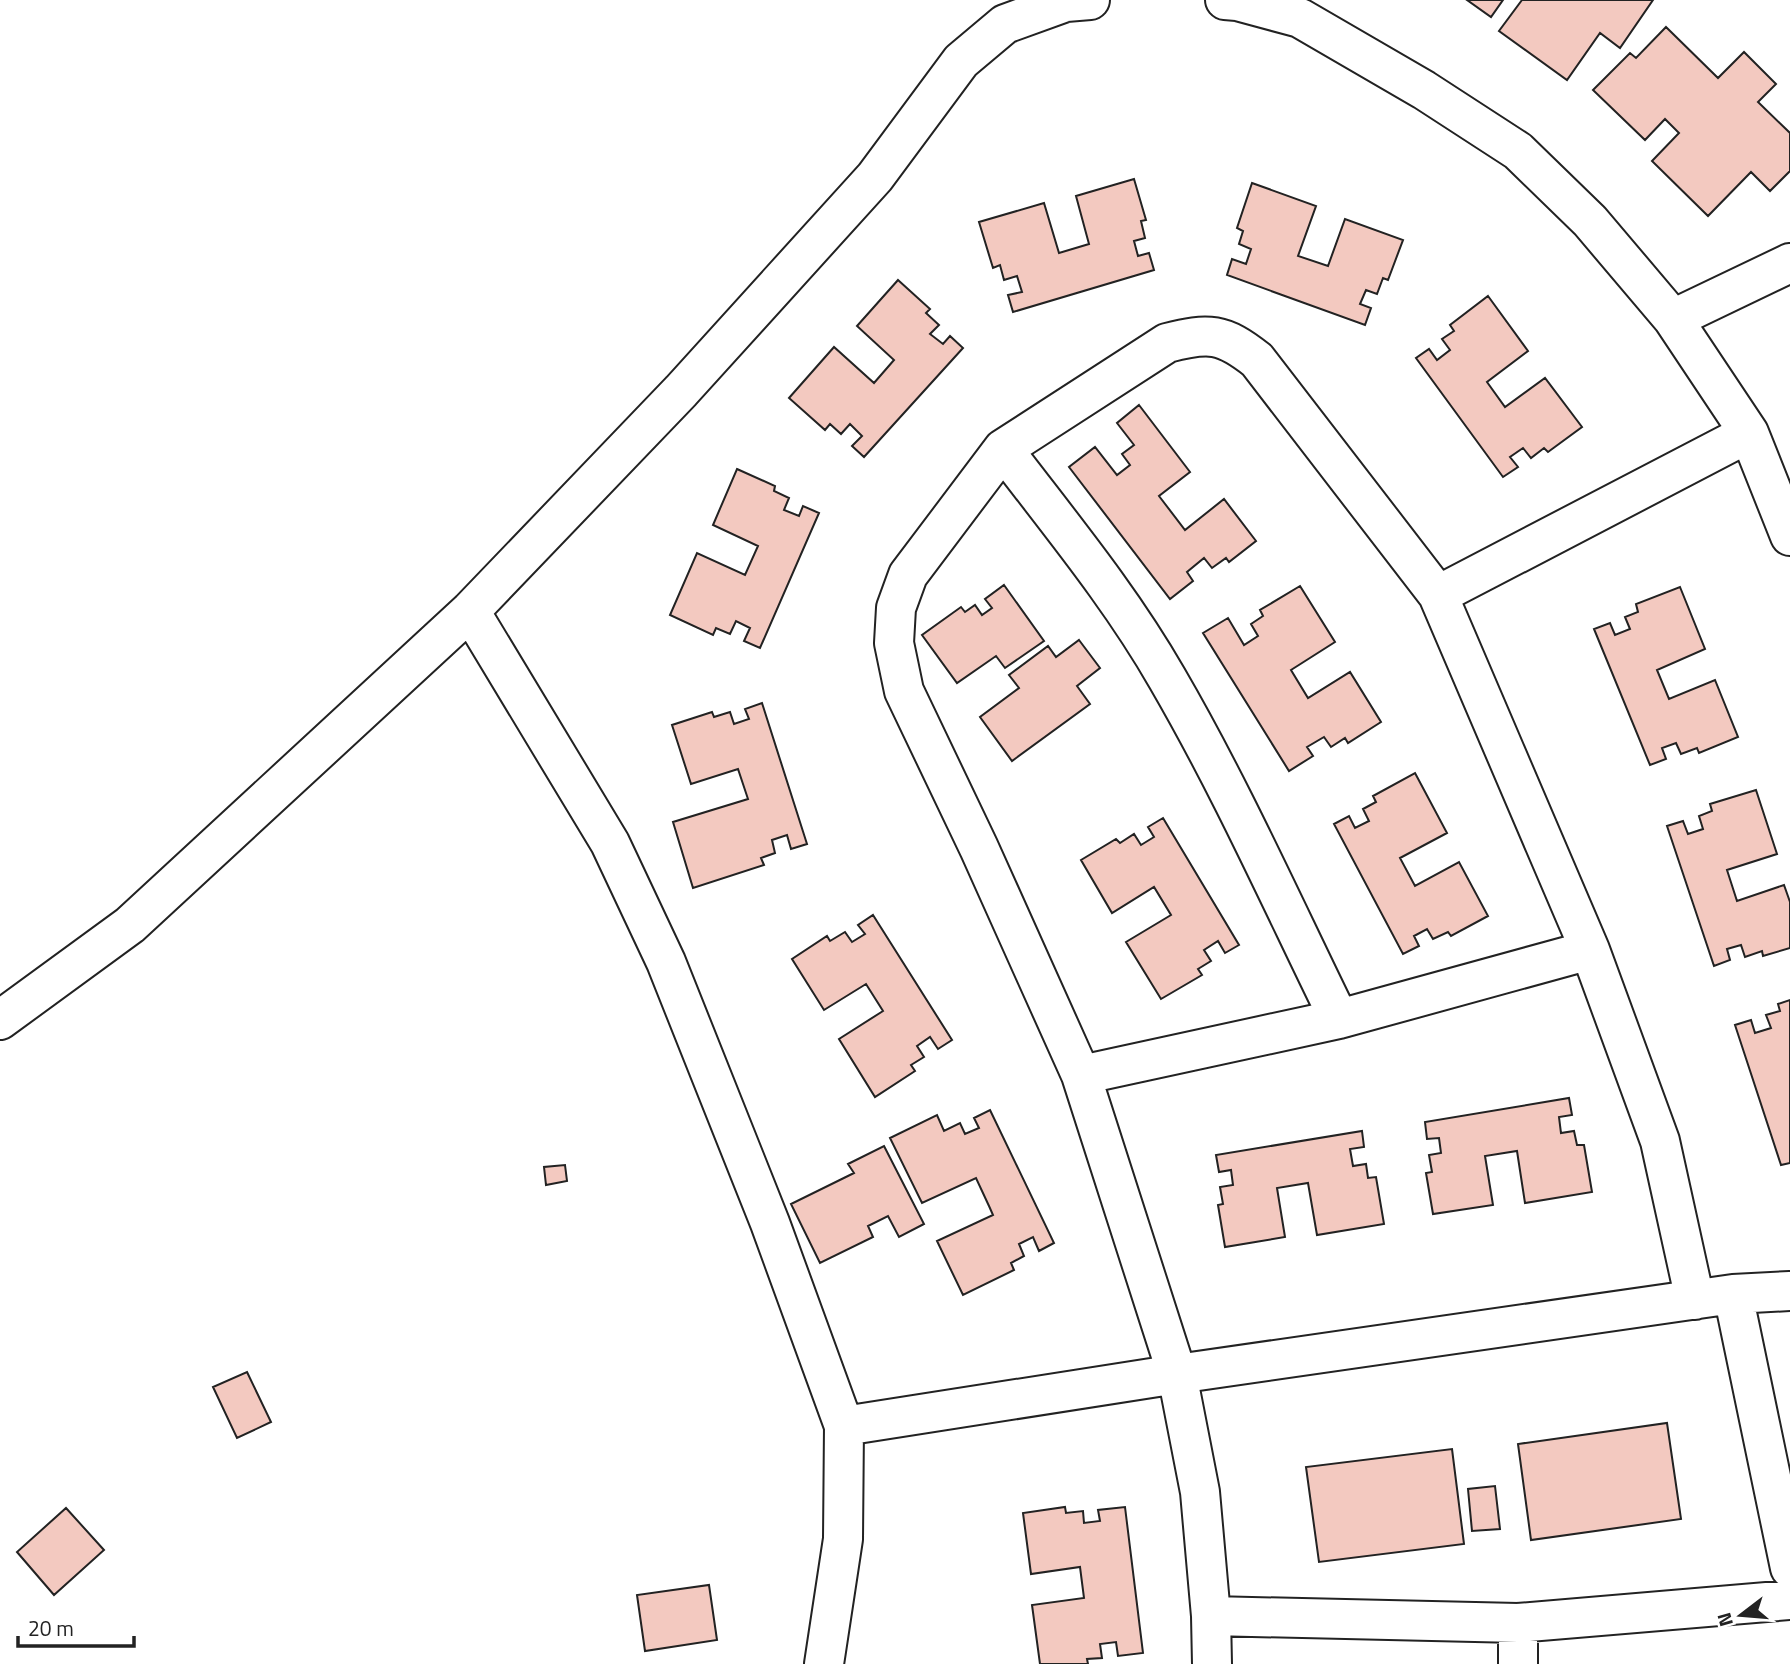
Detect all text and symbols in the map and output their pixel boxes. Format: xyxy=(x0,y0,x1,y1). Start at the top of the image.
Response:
north arrow xyxy=(1706,1580,1776,1650)
scale bar xyxy=(18,1604,133,1648)
text: N xyxy=(1708,1609,1740,1630)
text: 20 m xyxy=(28,1612,74,1644)

